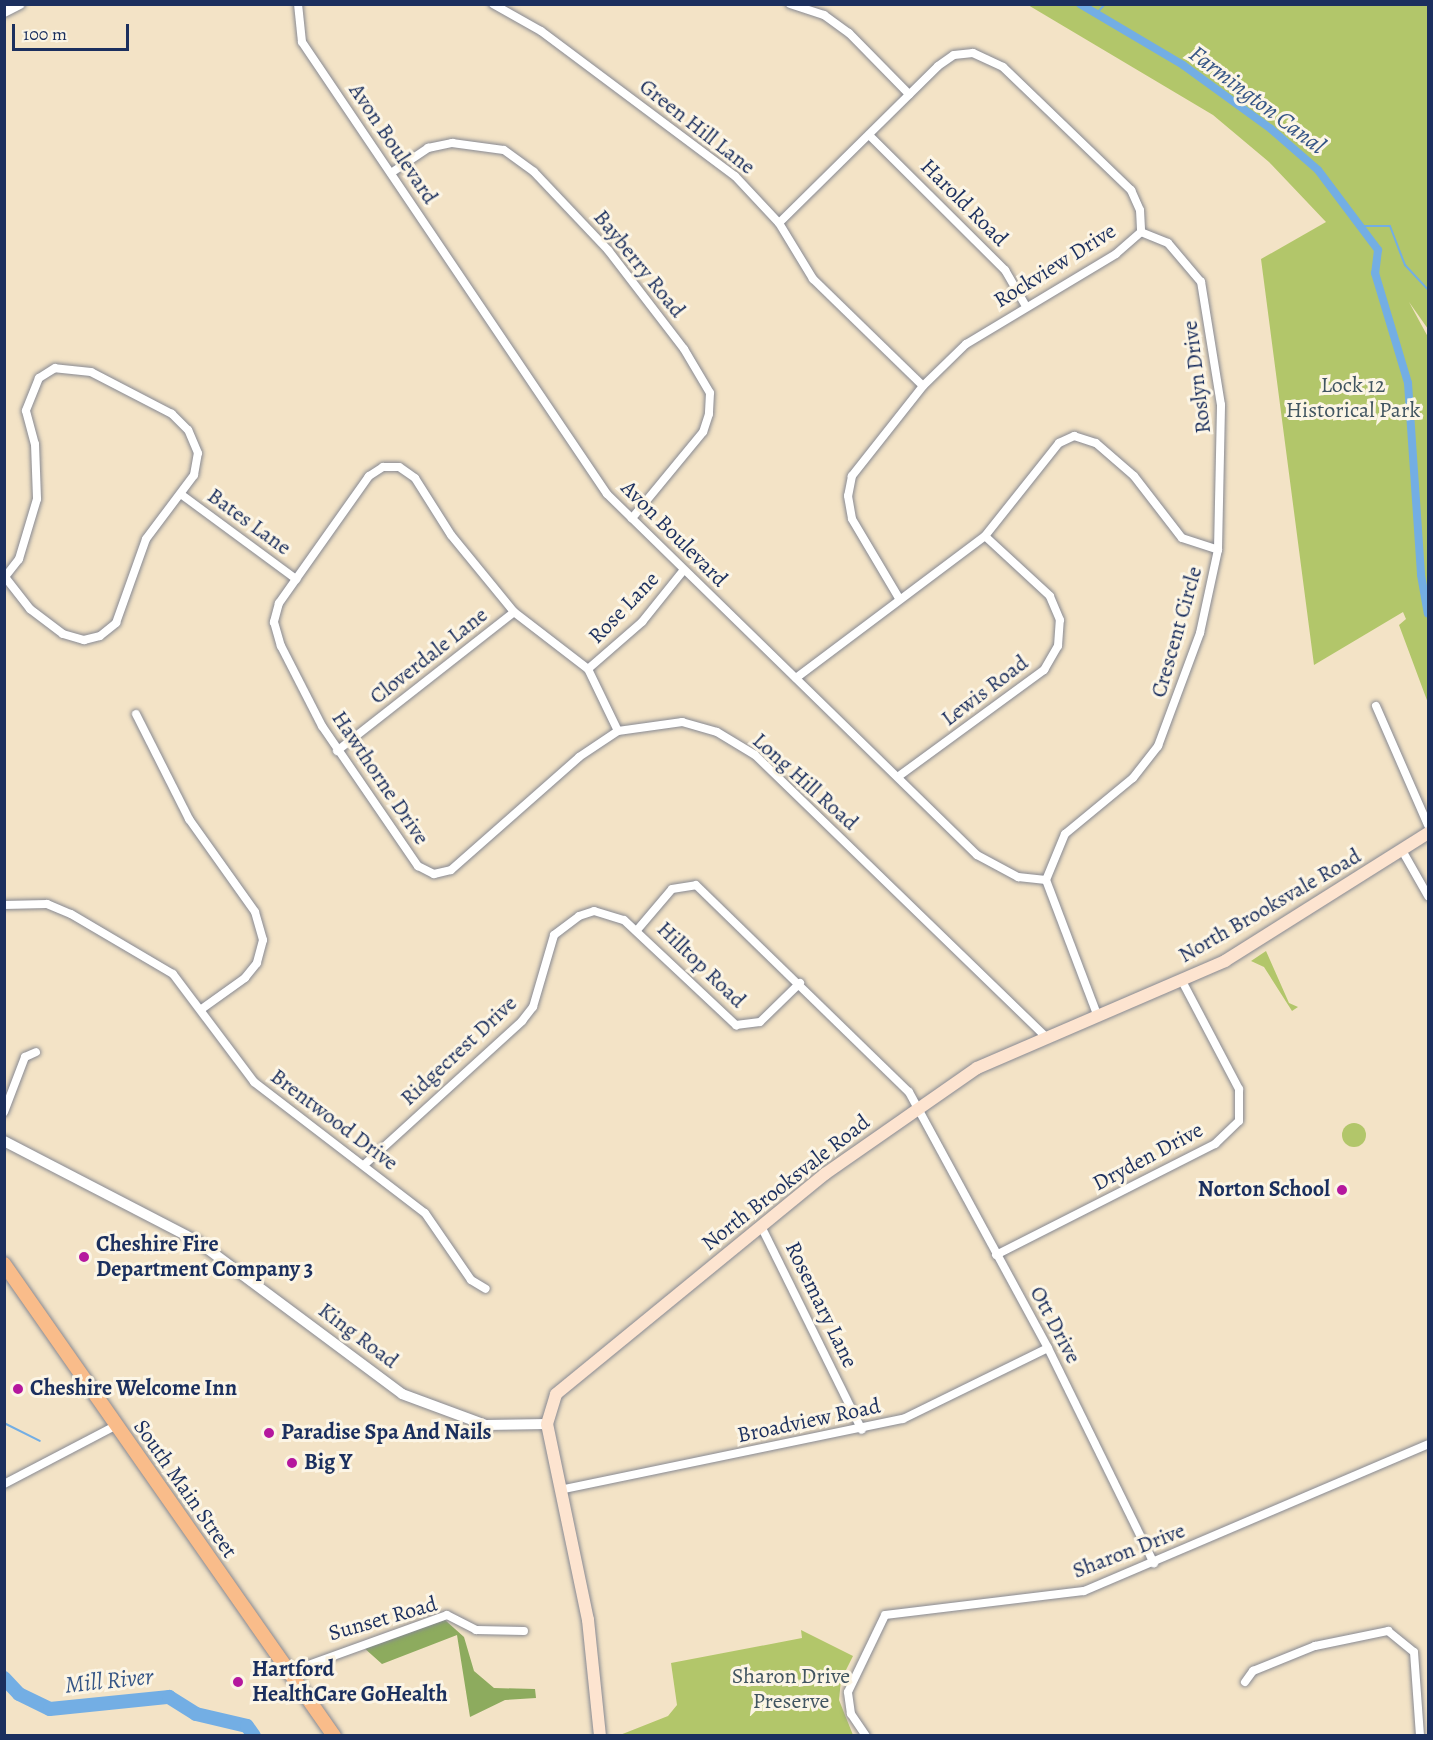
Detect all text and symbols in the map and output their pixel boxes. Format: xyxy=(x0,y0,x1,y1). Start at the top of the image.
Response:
scale bar xyxy=(15,12,132,50)
text: 100 m xyxy=(23,22,67,46)
water label: Farmington Canal xyxy=(1183,39,1331,161)
street label: Green Hill Lane xyxy=(634,74,760,180)
street label: Avon Boulevard xyxy=(343,79,443,209)
street label: Harold Road xyxy=(915,154,1013,252)
street label: Bayberry Road xyxy=(588,205,690,323)
street label: Rockview Drive xyxy=(989,218,1121,314)
street label: Roslyn Drive xyxy=(1177,319,1217,435)
park label: Lock 12 Historical Park xyxy=(1286,372,1420,424)
street label: Avon Boulevard xyxy=(615,475,733,593)
street label: Bates Lane xyxy=(202,483,296,561)
street label: Crescent Circle xyxy=(1146,563,1208,701)
street label: Rose Lane xyxy=(583,566,665,650)
street label: Cloverdale Lane xyxy=(365,602,493,710)
street label: Lewis Road xyxy=(936,650,1034,732)
street label: Hawthorne Drive xyxy=(326,706,434,850)
street label: Long Hill Road xyxy=(747,728,863,836)
street label: North Brooksvale Road xyxy=(1174,843,1366,969)
street label: Hilltop Road xyxy=(651,916,751,1014)
street label: Ridgecrest Drive xyxy=(395,990,523,1112)
street label: Brentwood Drive xyxy=(265,1063,403,1177)
street label: North Brooksvale Road xyxy=(697,1109,875,1257)
street label: Dryden Drive xyxy=(1088,1117,1208,1197)
place label: Norton School xyxy=(1198,1177,1330,1203)
marker: Norton School xyxy=(1335,1183,1349,1197)
place label: Cheshire Fire Department Company 3 xyxy=(96,1231,313,1282)
street label: Rosemary Lane xyxy=(779,1238,863,1372)
marker: Cheshire Fire Department Company 3 xyxy=(77,1250,91,1264)
street label: Ott Drive xyxy=(1024,1282,1086,1368)
street label: King Road xyxy=(313,1297,403,1375)
place label: Cheshire Welcome Inn xyxy=(30,1376,237,1402)
marker: Cheshire Welcome Inn xyxy=(11,1382,25,1396)
street label: Broadview Road xyxy=(735,1393,883,1449)
street label: South Main Street xyxy=(127,1415,243,1563)
place label: Paradise Spa And Nails xyxy=(281,1420,491,1446)
marker: Paradise Spa And Nails xyxy=(262,1426,276,1440)
place label: Big Y xyxy=(304,1450,352,1476)
marker: Big Y xyxy=(285,1456,299,1470)
street label: Sharon Drive xyxy=(1069,1517,1189,1585)
street label: Sunset Road xyxy=(326,1591,440,1647)
place label: Hartford HealthCare GoHealth xyxy=(252,1656,448,1708)
water label: Mill River xyxy=(64,1662,154,1700)
park label: Sharon Drive Preserve xyxy=(732,1663,850,1714)
marker: Hartford HealthCare GoHealth xyxy=(229,1673,247,1691)

